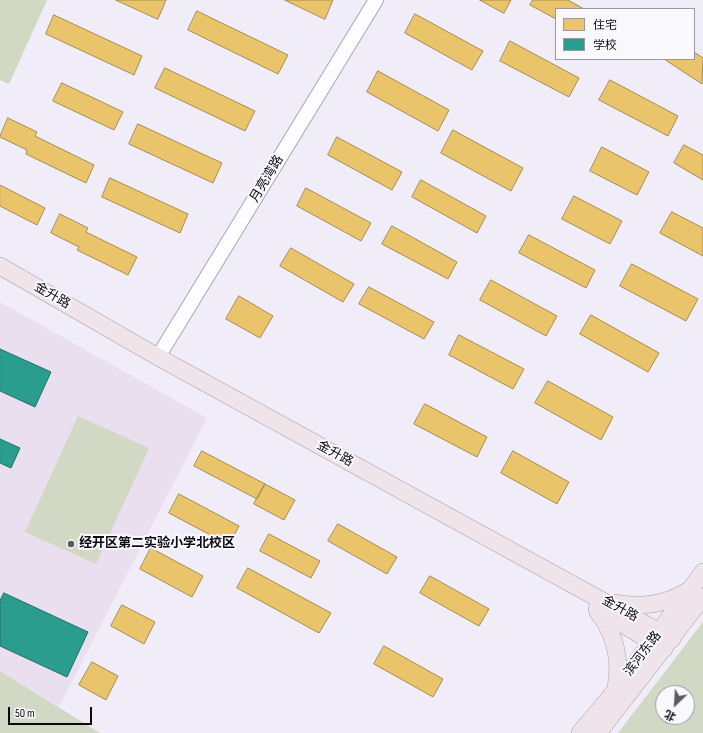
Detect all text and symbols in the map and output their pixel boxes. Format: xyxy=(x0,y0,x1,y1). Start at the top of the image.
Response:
legend xyxy=(555,8,695,60)
text: 住宅 xyxy=(593,18,617,33)
text: 学校 xyxy=(593,38,617,53)
street label: 月亮湾路 xyxy=(247,153,287,205)
street label: 金升路 xyxy=(31,279,73,313)
street label: 金升路 xyxy=(314,438,356,470)
place label: 经开区第二实验小学北校区 xyxy=(79,536,235,552)
marker: 经开区第二实验小学北校区 xyxy=(66,539,76,549)
street label: 金升路 xyxy=(599,593,641,625)
street label: 滨河东路 xyxy=(621,629,665,679)
north arrow xyxy=(655,685,695,725)
scale bar xyxy=(10,699,94,725)
text: 50 m xyxy=(15,706,35,721)
text: 北 xyxy=(662,707,678,724)

